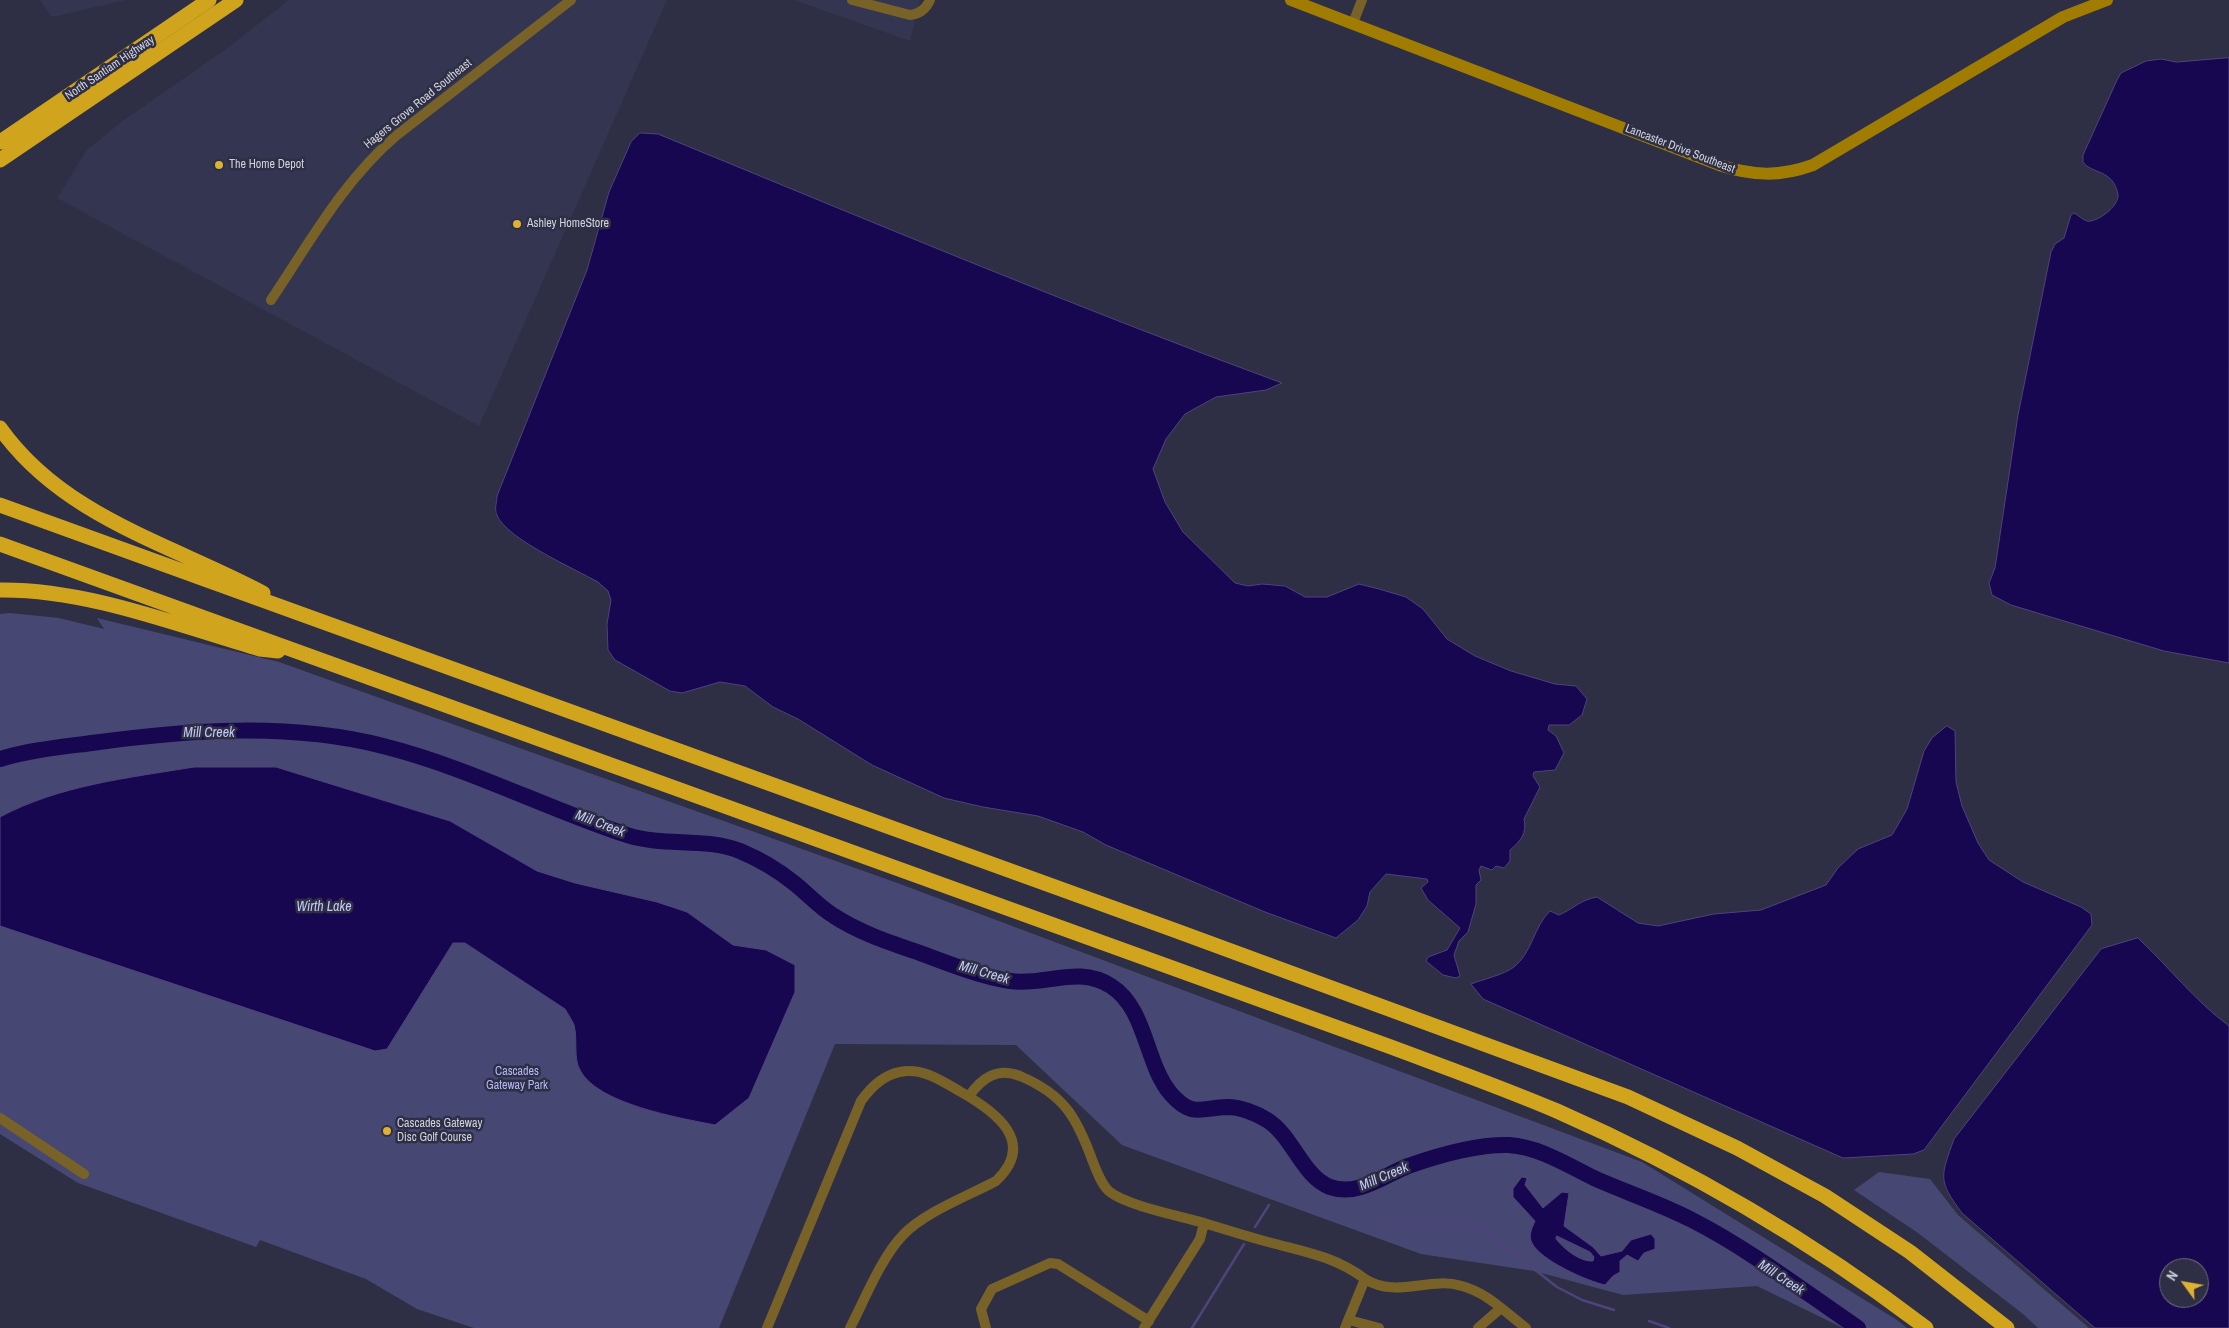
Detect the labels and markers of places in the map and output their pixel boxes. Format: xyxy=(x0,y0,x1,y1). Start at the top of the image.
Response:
place label: The Home Depot xyxy=(229,158,304,172)
marker: The Home Depot xyxy=(213,159,225,171)
place label: Ashley HomeStore xyxy=(527,217,609,231)
marker: Ashley HomeStore xyxy=(511,218,523,230)
place label: Cascades Gateway Disc Golf Course xyxy=(397,1117,482,1145)
marker: Cascades Gateway Disc Golf Course xyxy=(381,1125,393,1137)

